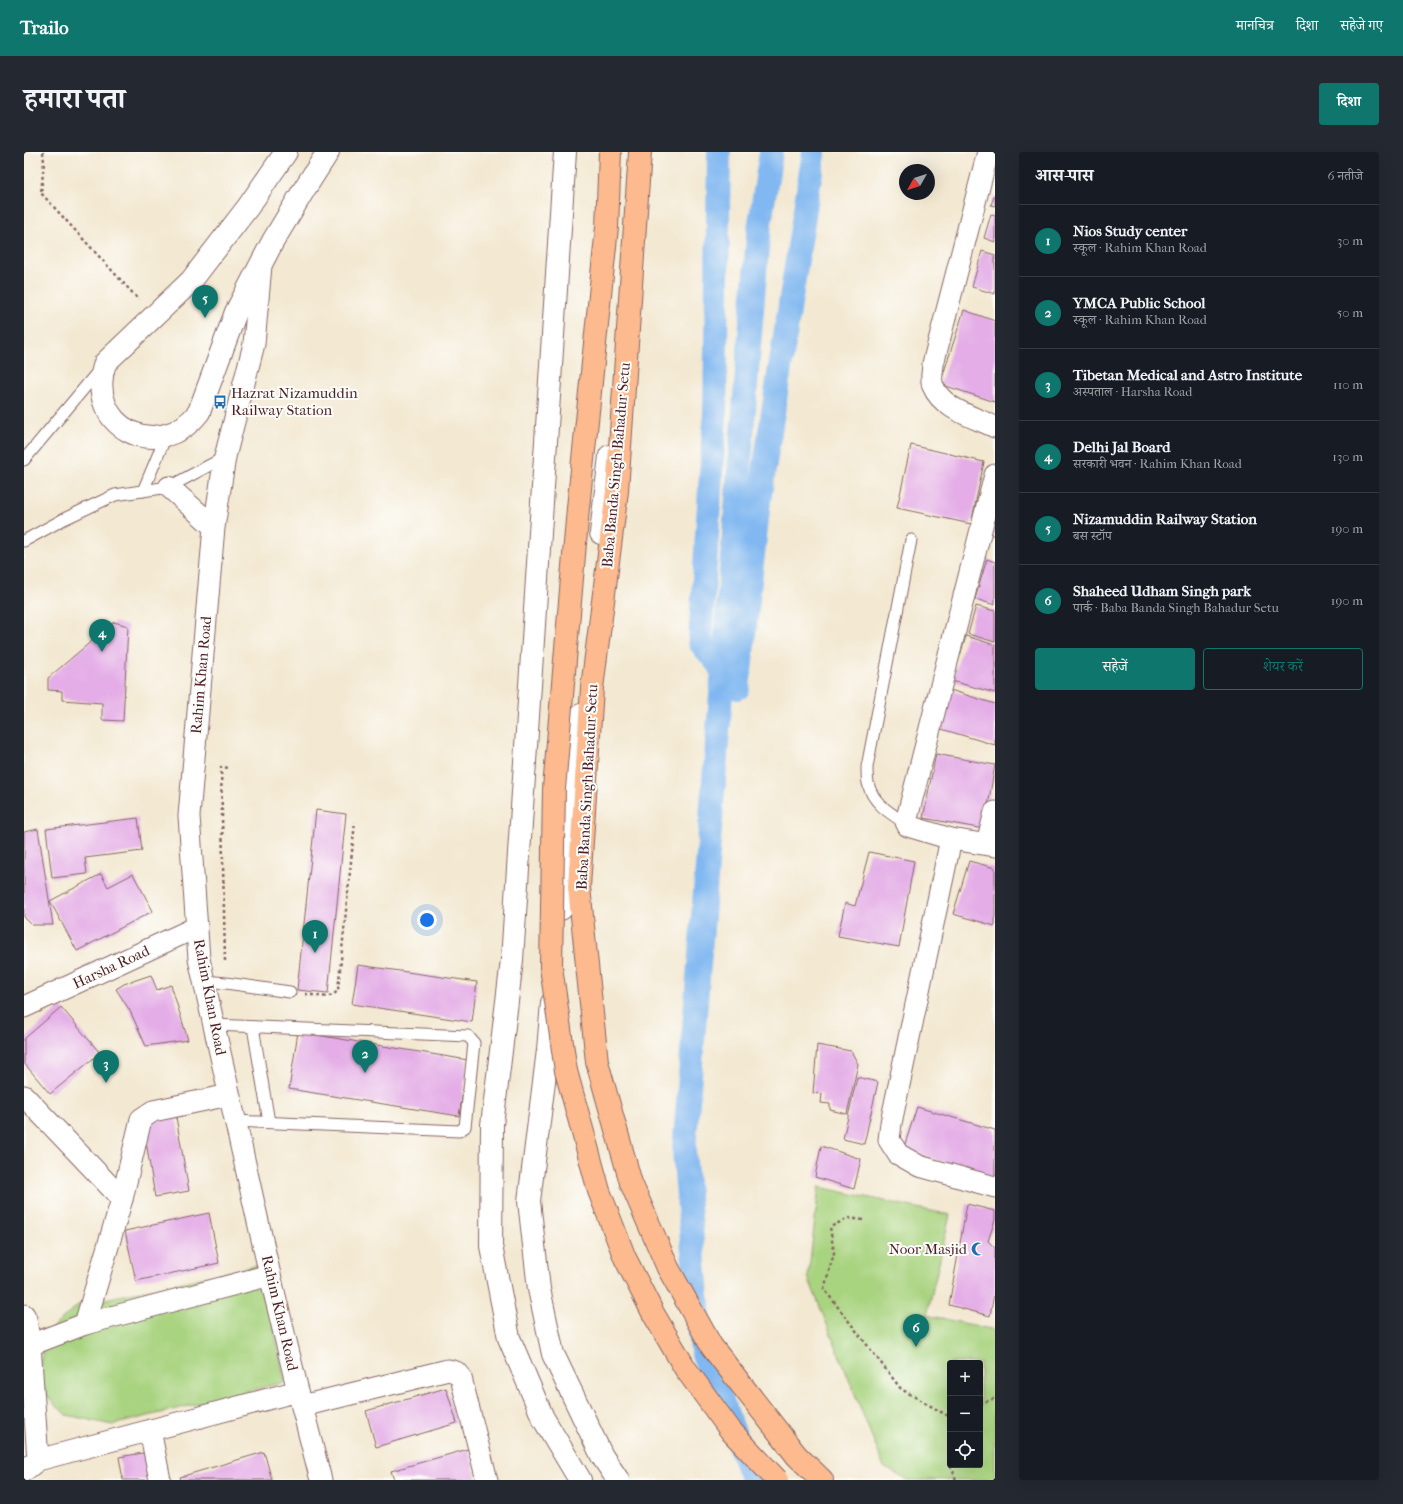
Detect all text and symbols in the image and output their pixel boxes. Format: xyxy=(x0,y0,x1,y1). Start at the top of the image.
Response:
text: Trailo xyxy=(20,17,69,39)
text: मानचित्र xyxy=(1236,17,1274,34)
text: दिशा xyxy=(1296,17,1318,34)
text: सहेजे गए xyxy=(1340,17,1383,34)
text: हमारा पता xyxy=(24,82,125,115)
button: दिशा xyxy=(1319,83,1379,125)
north arrow xyxy=(899,164,935,200)
text: आस-पास xyxy=(1035,165,1094,185)
text: 6 नतीजे xyxy=(1328,168,1363,183)
text: Nios Study center xyxy=(1073,222,1187,240)
text: 1 xyxy=(1046,233,1050,248)
text: 30 m xyxy=(1337,233,1363,248)
text: स्कूल · Rahim Khan Road xyxy=(1073,240,1207,255)
pin: 5 xyxy=(192,285,218,318)
text: YMCA Public School xyxy=(1073,294,1205,312)
text: 2 xyxy=(1045,305,1051,320)
text: 50 m xyxy=(1337,305,1363,320)
text: स्कूल · Rahim Khan Road xyxy=(1073,312,1207,327)
street label: Baba Banda Singh Bahadur Setu xyxy=(598,361,634,568)
text: Tibetan Medical and Astro Institute xyxy=(1073,366,1302,384)
text: 3 xyxy=(1045,377,1051,392)
text: 110 m xyxy=(1333,377,1363,392)
place label: Hazrat Nizamuddin Railway Station xyxy=(231,384,358,419)
text: अस्पताल · Harsha Road xyxy=(1073,384,1192,399)
bus stop icon: Hazrat Nizamuddin Railway Station xyxy=(212,394,228,410)
text: Delhi Jal Board xyxy=(1073,438,1170,456)
text: 4 xyxy=(1044,449,1052,464)
text: 130 m xyxy=(1332,449,1363,464)
text: सरकारी भवन · Rahim Khan Road xyxy=(1073,456,1242,471)
text: Nizamuddin Railway Station xyxy=(1073,510,1257,528)
text: 5 xyxy=(1045,521,1051,536)
text: 190 m xyxy=(1331,521,1363,536)
text: बस स्टॉप xyxy=(1073,528,1112,543)
text: Shaheed Udham Singh park xyxy=(1073,582,1251,600)
text: 6 xyxy=(1044,593,1052,608)
text: 190 m xyxy=(1331,593,1363,608)
text: पार्क · Baba Banda Singh Bahadur Setu xyxy=(1073,600,1279,615)
street label: Rahim Khan Road xyxy=(187,615,215,735)
pin: 4 xyxy=(89,619,115,652)
button: सहेजें xyxy=(1035,648,1195,690)
button: शेयर करें xyxy=(1203,648,1363,690)
street label: Baba Banda Singh Bahadur Setu xyxy=(573,683,601,890)
your location xyxy=(417,910,437,930)
pin: 1 xyxy=(302,920,328,953)
street label: Rahim Khan Road xyxy=(190,937,230,1058)
street label: Harsha Road xyxy=(70,941,153,993)
pin: 2 xyxy=(352,1040,378,1073)
pin: 3 xyxy=(93,1050,119,1083)
place label: Noor Masjid xyxy=(889,1240,968,1258)
mosque icon: Noor Masjid xyxy=(970,1241,986,1257)
street label: Rahim Khan Road xyxy=(258,1253,302,1373)
pin: 6 xyxy=(903,1314,929,1347)
map controls xyxy=(947,1360,983,1468)
button: + xyxy=(947,1360,983,1396)
button: − xyxy=(947,1396,983,1432)
button: locate xyxy=(947,1432,983,1468)

